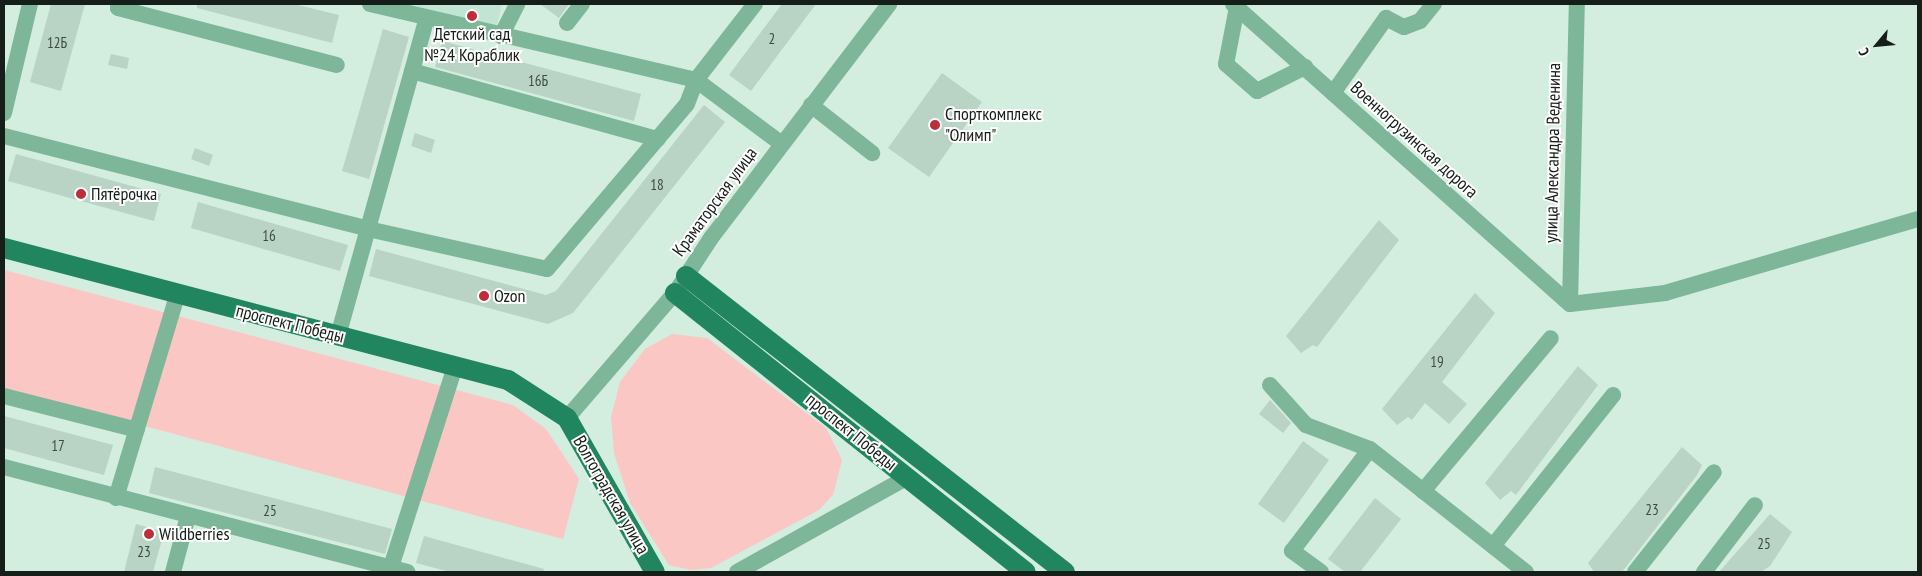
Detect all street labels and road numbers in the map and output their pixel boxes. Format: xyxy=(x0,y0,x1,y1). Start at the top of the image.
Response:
street label: улица Александра Веденина xyxy=(1541,63,1565,243)
street label: Военногрузинская дорога xyxy=(1346,77,1482,203)
street label: Краматорская улица xyxy=(668,143,762,261)
street label: проспект Победы xyxy=(233,300,347,348)
street label: проспект Победы xyxy=(801,389,901,475)
street label: Волгоградская улица xyxy=(568,432,654,558)

